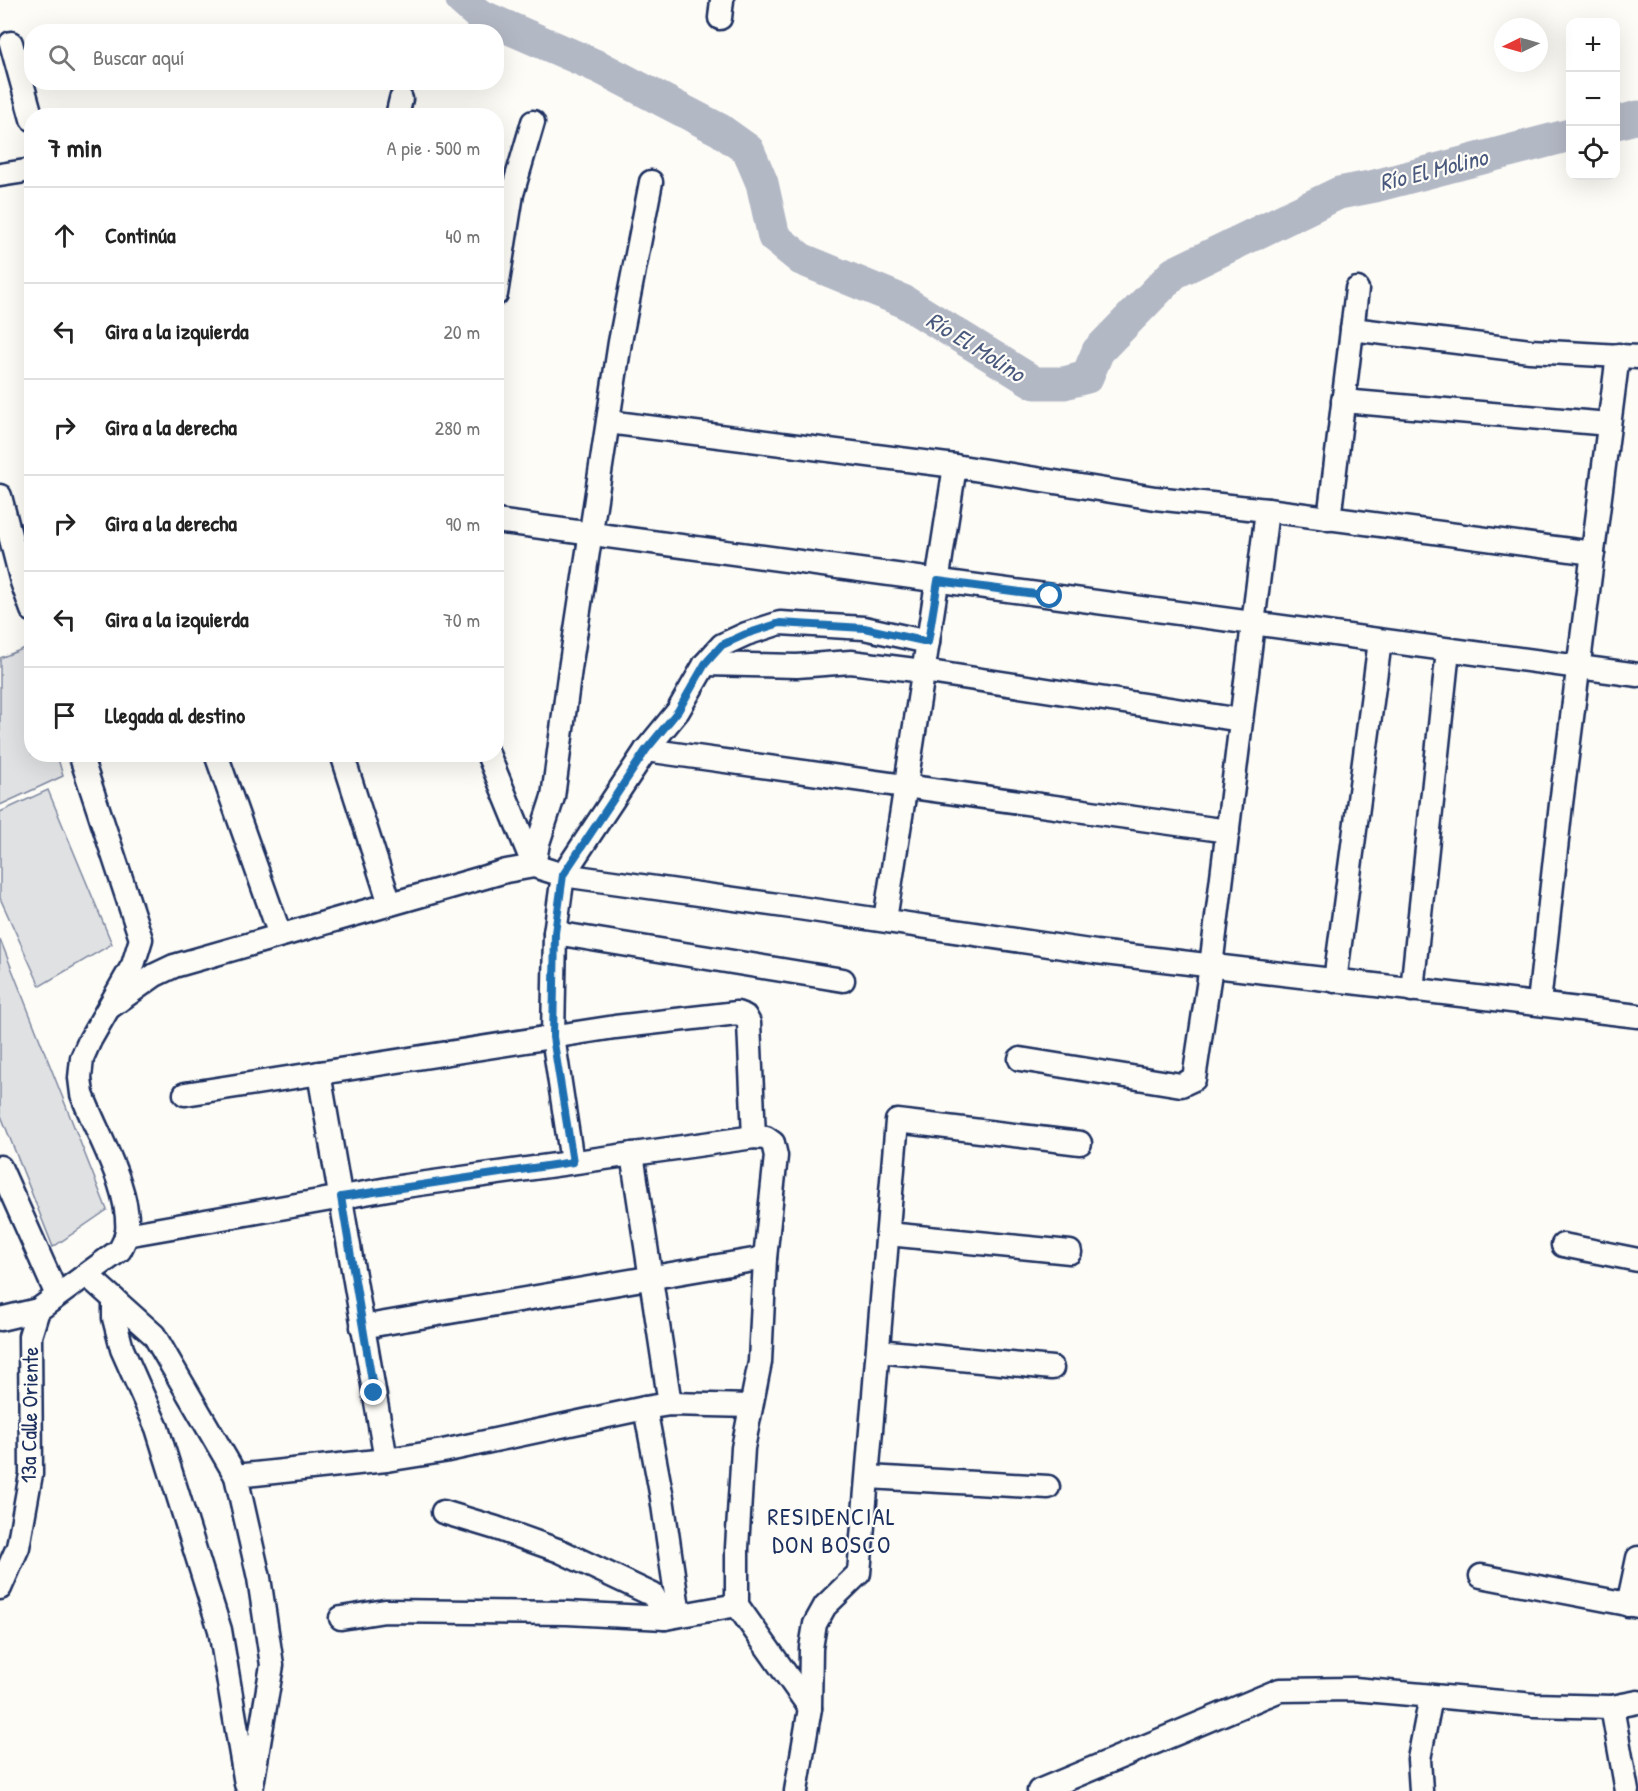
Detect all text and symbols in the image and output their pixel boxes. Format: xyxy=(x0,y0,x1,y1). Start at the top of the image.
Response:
north arrow xyxy=(1494,18,1548,72)
map controls xyxy=(1566,18,1620,180)
button: + xyxy=(1566,18,1620,72)
search box xyxy=(24,24,504,90)
icon: search xyxy=(45,41,78,74)
text: Buscar aquí xyxy=(93,42,185,72)
button: − xyxy=(1566,72,1620,126)
button: locate xyxy=(1566,126,1620,180)
text: 7 min xyxy=(48,130,102,165)
text: A pie · 500 m xyxy=(387,134,480,161)
water label: Río El Molino xyxy=(1376,140,1493,198)
icon: ahead xyxy=(48,219,81,252)
text: Continúa xyxy=(105,220,176,250)
text: 40 m xyxy=(445,222,480,249)
water label: Río El Molino xyxy=(921,303,1033,390)
icon: left xyxy=(48,315,81,348)
text: Gira a la izquierda xyxy=(105,316,249,346)
text: 20 m xyxy=(443,318,480,345)
icon: right xyxy=(48,411,81,444)
text: Gira a la derecha xyxy=(105,412,237,442)
text: 280 m xyxy=(435,414,480,441)
icon: right xyxy=(48,507,81,540)
text: Gira a la derecha xyxy=(105,508,237,538)
text: 90 m xyxy=(446,510,480,537)
route start xyxy=(1036,582,1062,608)
icon: left xyxy=(48,603,81,636)
text: Gira a la izquierda xyxy=(105,604,249,634)
text: 70 m xyxy=(443,606,480,633)
icon: arrive xyxy=(48,699,81,732)
text: Llegada al destino xyxy=(105,700,245,730)
street label: 13a Calle Oriente xyxy=(13,1346,45,1483)
route end xyxy=(360,1379,386,1405)
district label: RESIDENCIAL DON BOSCO xyxy=(768,1500,896,1560)

